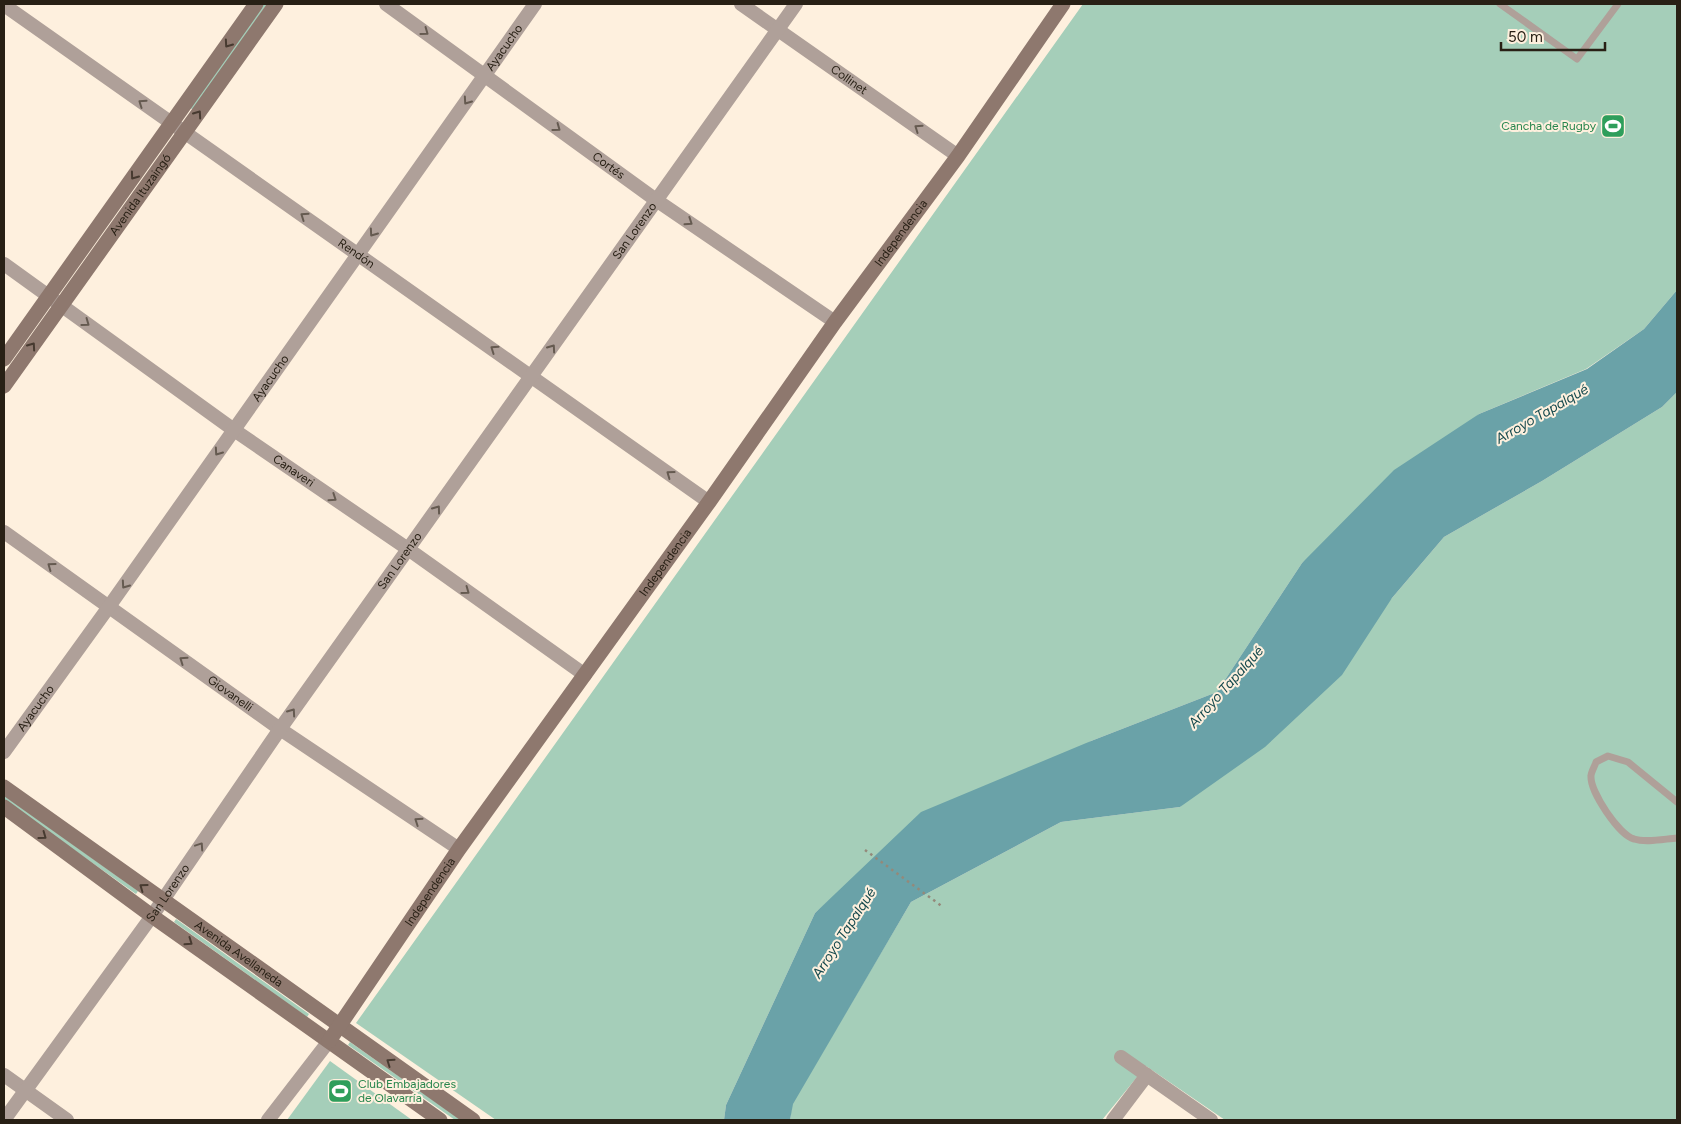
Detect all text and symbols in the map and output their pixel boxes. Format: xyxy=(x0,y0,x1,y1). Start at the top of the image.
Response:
scale bar xyxy=(1501,20,1605,52)
street label: Ayacucho xyxy=(483,22,525,73)
one-way arrow xyxy=(420,26,429,35)
text: 50 m xyxy=(1508,28,1543,46)
one-way arrow xyxy=(225,38,234,47)
street label: Collinet xyxy=(828,62,871,98)
one-way arrow xyxy=(464,95,473,105)
one-way arrow xyxy=(138,100,148,109)
one-way arrow xyxy=(192,110,201,120)
sports icon: Cancha de Rugby xyxy=(1600,113,1626,139)
place label: Cancha de Rugby xyxy=(1501,119,1597,133)
one-way arrow xyxy=(551,122,560,130)
one-way arrow xyxy=(914,125,924,134)
street label: Cortés xyxy=(590,149,628,182)
street label: Avenida Ituzaingó xyxy=(107,151,174,238)
one-way arrow xyxy=(131,170,140,180)
street label: Independencia xyxy=(872,197,930,269)
street label: San Lorenzo xyxy=(609,200,660,262)
one-way arrow xyxy=(300,213,309,222)
one-way arrow xyxy=(683,216,693,225)
one-way arrow xyxy=(370,228,379,237)
street label: Rendón xyxy=(335,236,378,271)
one-way arrow xyxy=(80,317,90,326)
one-way arrow xyxy=(26,342,35,352)
one-way arrow xyxy=(546,345,555,354)
one-way arrow xyxy=(491,346,500,355)
street label: Ayacucho xyxy=(249,352,292,404)
water label: Arroyo Tapalqué xyxy=(1492,380,1592,448)
one-way arrow xyxy=(215,446,224,456)
street label: Canaveri xyxy=(270,452,317,490)
one-way arrow xyxy=(666,471,675,480)
one-way arrow xyxy=(327,492,337,501)
one-way arrow xyxy=(431,505,440,515)
street label: Independencia xyxy=(636,526,694,599)
street label: San Lorenzo xyxy=(375,530,425,592)
one-way arrow xyxy=(47,563,57,572)
one-way arrow xyxy=(122,579,131,588)
one-way arrow xyxy=(460,585,470,594)
water label: Arroyo Tapalqué xyxy=(1184,642,1267,732)
one-way arrow xyxy=(179,657,189,666)
street label: Giovanelli xyxy=(205,673,256,714)
street label: Ayacucho xyxy=(14,682,57,734)
one-way arrow xyxy=(286,708,295,718)
one-way arrow xyxy=(414,818,423,828)
one-way arrow xyxy=(37,830,47,839)
one-way arrow xyxy=(194,842,203,852)
street label: Independencia xyxy=(402,855,458,929)
street label: San Lorenzo xyxy=(143,861,192,924)
one-way arrow xyxy=(139,884,149,893)
water label: Arroyo Tapalqué xyxy=(808,884,880,982)
street label: Avenida Avellaneda xyxy=(192,918,286,990)
one-way arrow xyxy=(183,936,193,945)
one-way arrow xyxy=(386,1059,396,1068)
place label: Club Embajadores de Olavarría xyxy=(358,1077,456,1105)
sports icon: Club Embajadores de Olavarría xyxy=(327,1078,353,1104)

